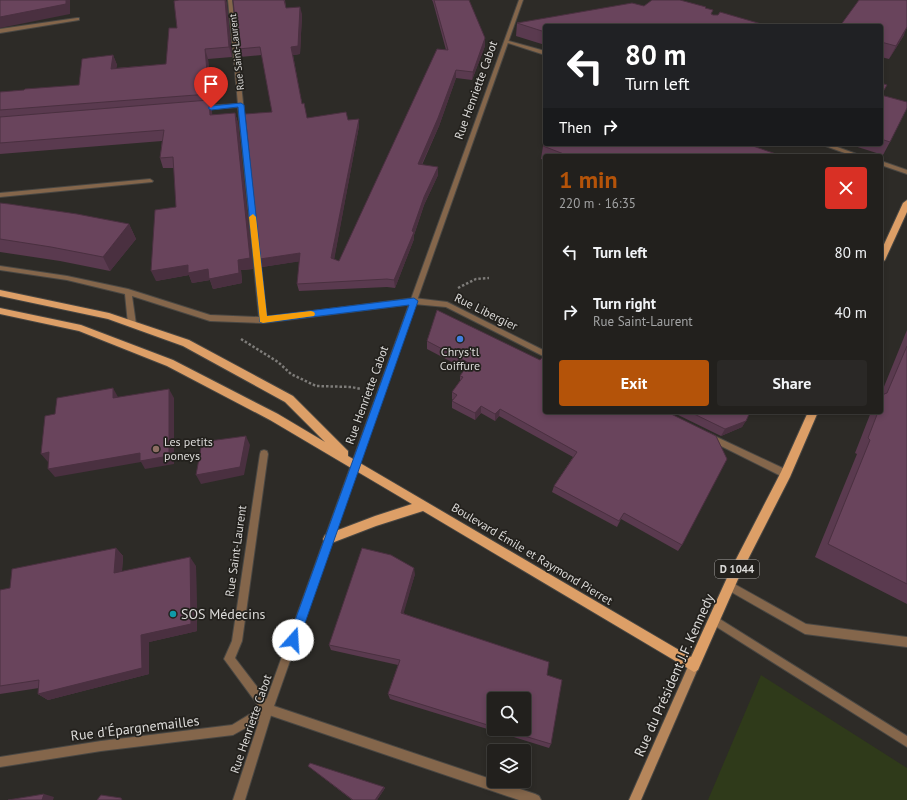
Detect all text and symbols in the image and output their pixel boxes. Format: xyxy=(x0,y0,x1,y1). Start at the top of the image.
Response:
street label: Rue Saint-Laurent xyxy=(226,13,247,91)
text: 80 m xyxy=(625,36,686,73)
street label: Rue Henriette Cabot xyxy=(451,38,500,141)
icon: left xyxy=(559,40,611,92)
pin xyxy=(194,67,228,108)
text: Turn left xyxy=(625,72,690,95)
icon: arrive xyxy=(200,73,222,95)
icon: right xyxy=(599,116,621,138)
text: Then xyxy=(559,118,591,137)
text: 1 min xyxy=(559,164,618,195)
button: close xyxy=(825,167,867,209)
text: 220 m · 16:35 xyxy=(559,195,636,212)
icon: left xyxy=(559,241,581,263)
text: Turn left xyxy=(593,243,647,262)
text: 80 m xyxy=(834,243,867,262)
street label: Rue Libergier xyxy=(452,290,520,333)
text: Turn right xyxy=(593,294,656,313)
icon: right xyxy=(559,301,581,323)
text: 40 m xyxy=(834,303,867,322)
text: Rue Saint-Laurent xyxy=(593,313,693,330)
marker: Chrys'tl Coiffure xyxy=(455,334,465,344)
street label: Rue Henriette Cabot xyxy=(342,343,391,446)
place label: Chrys'tl Coiffure xyxy=(440,344,480,373)
button: Exit xyxy=(559,360,709,406)
button: Share xyxy=(717,360,867,406)
place label: Les petits poneys xyxy=(164,434,213,463)
marker: Les petits poneys xyxy=(151,444,161,454)
street label: Boulevard Émile et Raymond Pierret xyxy=(449,499,616,608)
street label: Rue Saint-Laurent xyxy=(222,504,249,598)
road number: D 1044 xyxy=(715,560,759,578)
street label: Rue du Président J.F. Kennedy xyxy=(630,590,718,759)
place label: SOS Médecins xyxy=(181,605,266,623)
marker: SOS Médecins xyxy=(168,609,178,619)
position arrow xyxy=(272,619,314,661)
street label: Rue Henriette Cabot xyxy=(227,672,275,775)
map controls xyxy=(487,692,531,788)
button: search xyxy=(487,692,531,736)
street label: Rue d'Épargnemailles xyxy=(70,711,200,745)
button: layers xyxy=(487,744,531,788)

